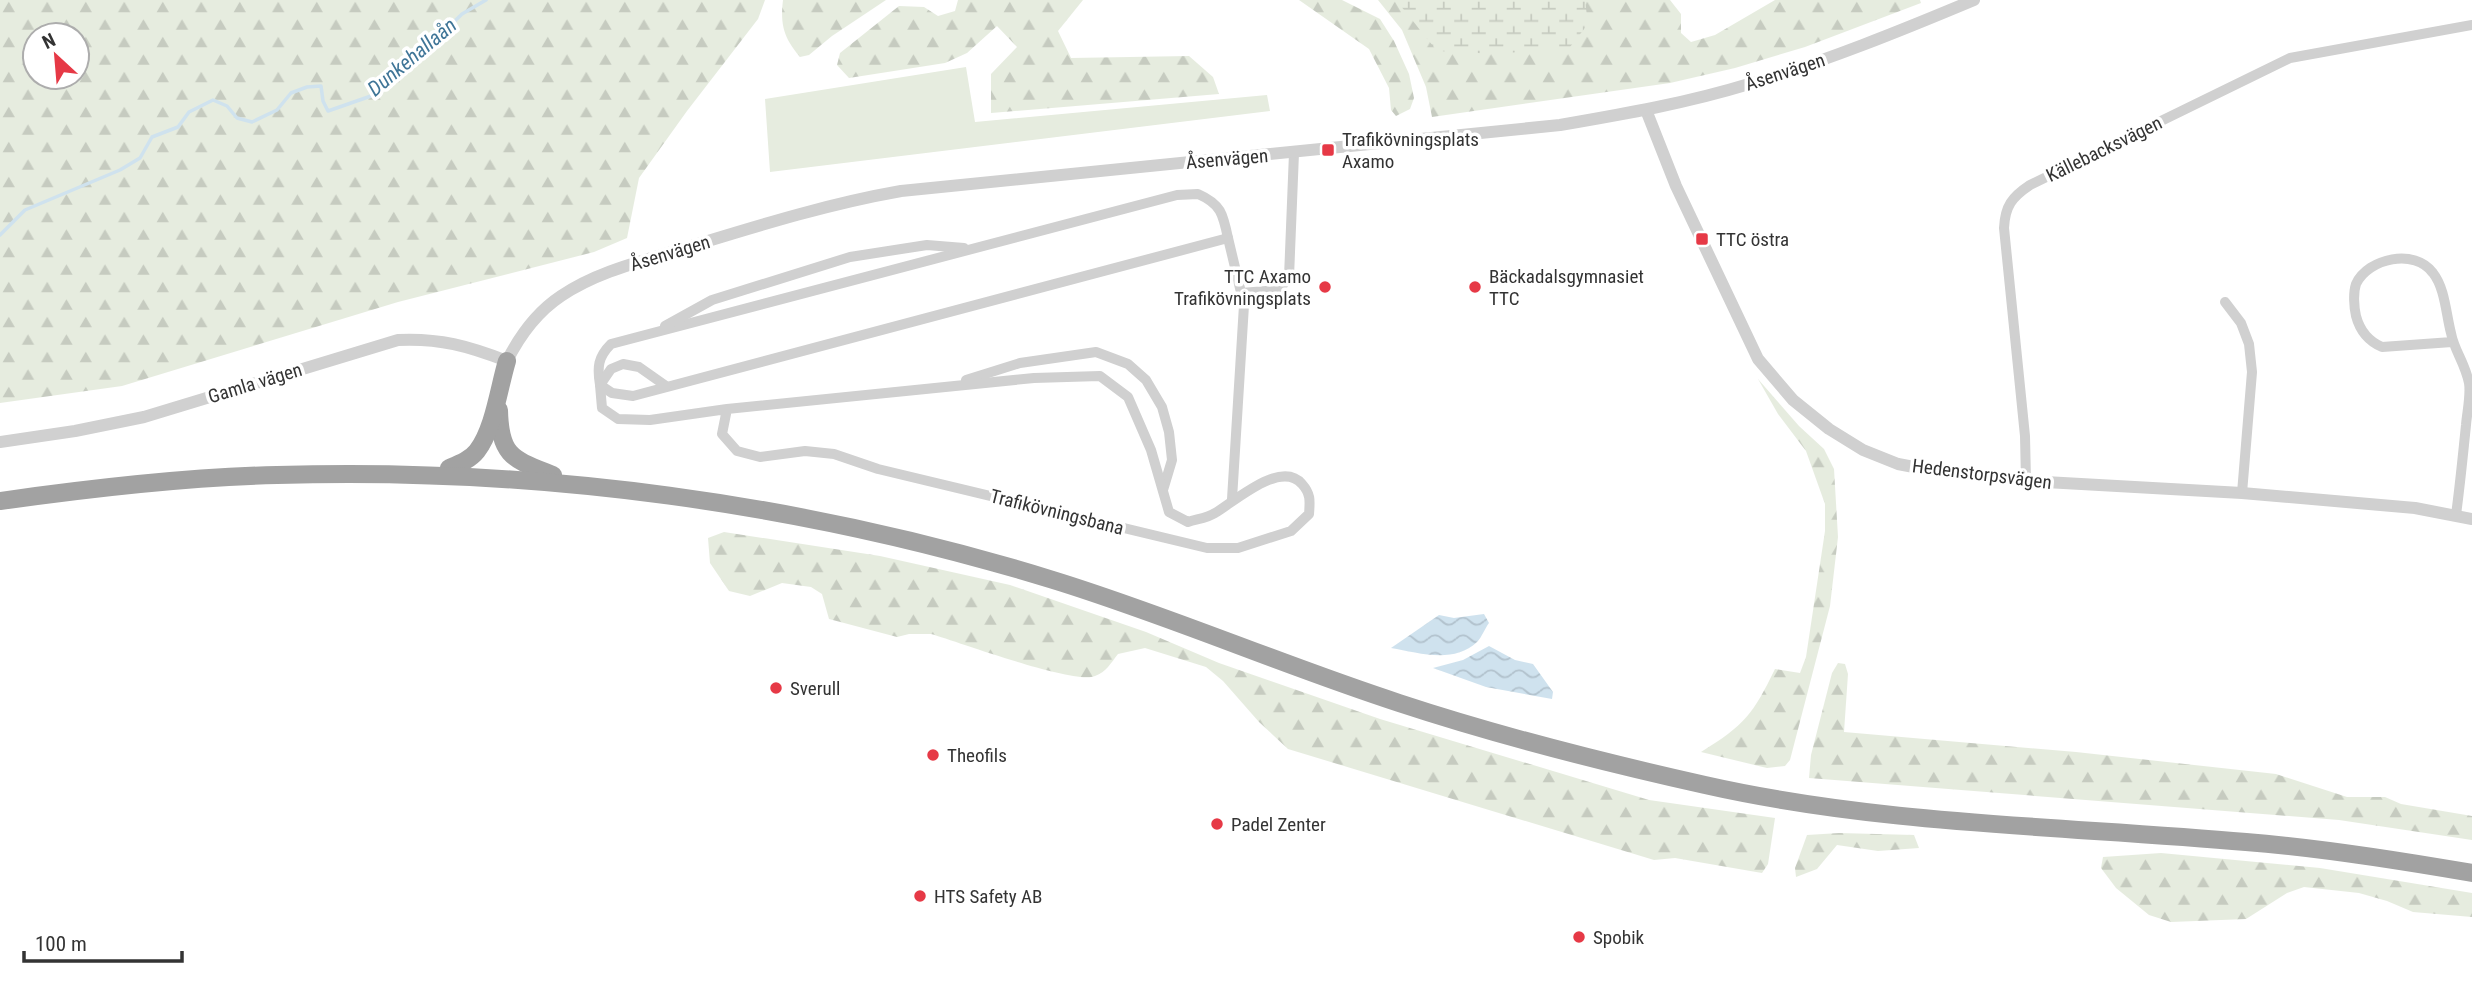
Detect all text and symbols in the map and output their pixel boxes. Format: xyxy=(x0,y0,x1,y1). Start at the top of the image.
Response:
water label: Dunkehallaån xyxy=(363,13,461,101)
north arrow xyxy=(21,21,91,91)
text: N xyxy=(38,28,59,54)
street label: Åsenvägen xyxy=(1742,48,1828,96)
street label: Källebacksvägen xyxy=(2042,111,2166,187)
place label: Trafikövningsplats Axamo xyxy=(1342,128,1479,173)
marker: Trafikövningsplats Axamo xyxy=(1320,142,1336,158)
street label: Åsenvägen xyxy=(1185,144,1269,174)
place label: TTC östra xyxy=(1716,228,1789,251)
street label: Åsenvägen xyxy=(627,230,713,276)
marker: TTC östra xyxy=(1694,231,1710,247)
place label: TTC Axamo Trafikövningsplats xyxy=(1174,265,1311,310)
place label: Bäckadalsgymnasiet TTC xyxy=(1489,265,1644,310)
marker: TTC Axamo Trafikövningsplats xyxy=(1317,279,1333,295)
marker: Bäckadalsgymnasiet TTC xyxy=(1467,279,1483,295)
street label: Gamla vägen xyxy=(205,358,305,408)
street label: Hedenstorpsvägen xyxy=(1911,454,2053,494)
street label: Trafikövningsbana xyxy=(988,484,1126,540)
place label: Sverull xyxy=(790,677,840,700)
marker: Sverull xyxy=(768,680,784,696)
place label: Theofils xyxy=(947,744,1007,767)
marker: Theofils xyxy=(925,747,941,763)
place label: Padel Zenter xyxy=(1231,813,1326,836)
marker: Padel Zenter xyxy=(1209,816,1225,832)
place label: HTS Safety AB xyxy=(934,885,1042,908)
marker: HTS Safety AB xyxy=(912,888,928,904)
scale bar xyxy=(24,920,182,964)
place label: Spobik xyxy=(1593,926,1644,949)
marker: Spobik xyxy=(1571,929,1587,945)
text: 100 m xyxy=(35,932,87,956)

